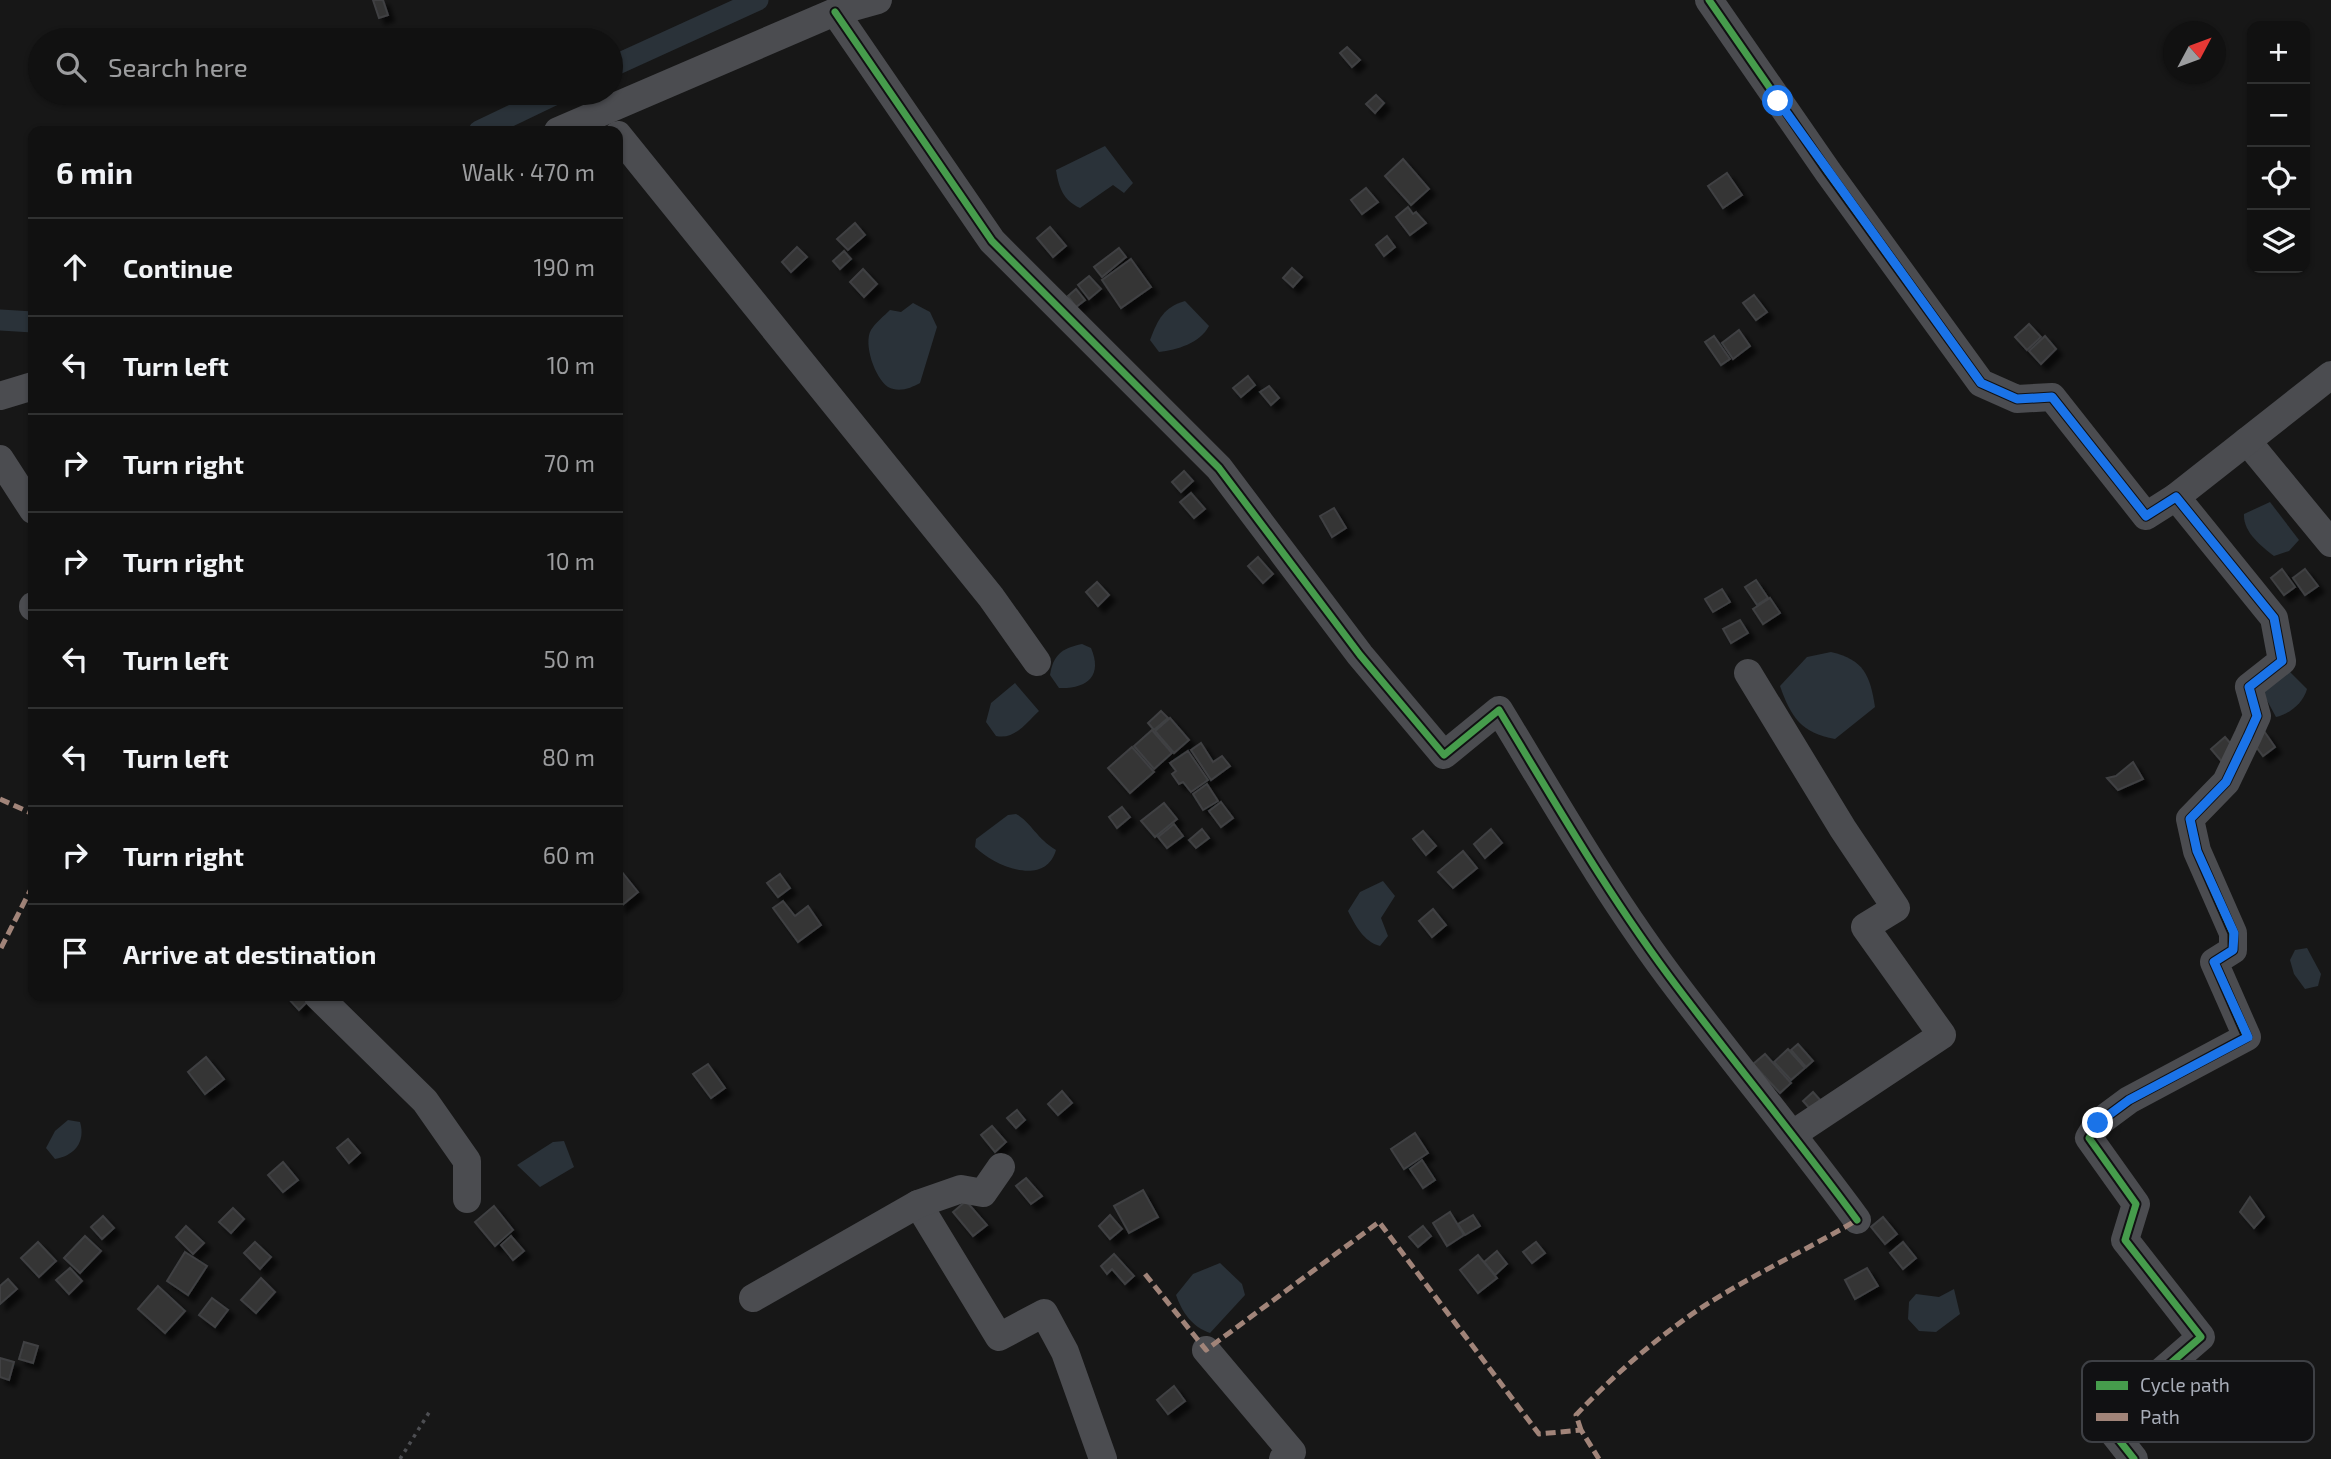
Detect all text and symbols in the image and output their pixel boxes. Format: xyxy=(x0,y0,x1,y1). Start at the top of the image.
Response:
north arrow xyxy=(2163,21,2226,84)
map controls xyxy=(2247,21,2310,273)
button: + xyxy=(2247,21,2310,84)
search box xyxy=(28,28,623,105)
icon: search xyxy=(52,48,90,86)
text: Search here xyxy=(108,51,248,82)
button: − xyxy=(2247,84,2310,147)
route start xyxy=(1762,85,1793,116)
button: locate xyxy=(2247,147,2310,210)
text: 6 min xyxy=(56,154,133,190)
text: Walk · 470 m xyxy=(462,158,595,186)
button: layers xyxy=(2247,210,2310,273)
icon: ahead xyxy=(56,248,94,286)
text: Continue xyxy=(123,252,233,283)
text: 190 m xyxy=(534,253,595,281)
icon: left xyxy=(56,346,94,384)
text: Turn left xyxy=(123,350,229,381)
text: 10 m xyxy=(547,351,595,379)
icon: right xyxy=(56,444,94,482)
text: Turn right xyxy=(123,448,244,479)
text: 70 m xyxy=(544,449,595,477)
icon: right xyxy=(56,542,94,580)
text: Turn right xyxy=(123,546,244,577)
text: 10 m xyxy=(547,547,595,575)
icon: left xyxy=(56,640,94,678)
text: Turn left xyxy=(123,644,229,675)
text: 50 m xyxy=(544,645,595,673)
icon: left xyxy=(56,738,94,776)
text: Turn left xyxy=(123,742,229,773)
text: 80 m xyxy=(542,743,595,771)
icon: right xyxy=(56,836,94,874)
text: Turn right xyxy=(123,840,244,871)
text: 60 m xyxy=(543,841,595,869)
icon: arrive xyxy=(56,934,94,972)
text: Arrive at destination xyxy=(123,938,376,969)
route end xyxy=(2082,1107,2113,1138)
legend xyxy=(2082,1361,2314,1442)
text: Cycle path xyxy=(2140,1373,2230,1396)
text: Path xyxy=(2140,1405,2180,1428)

